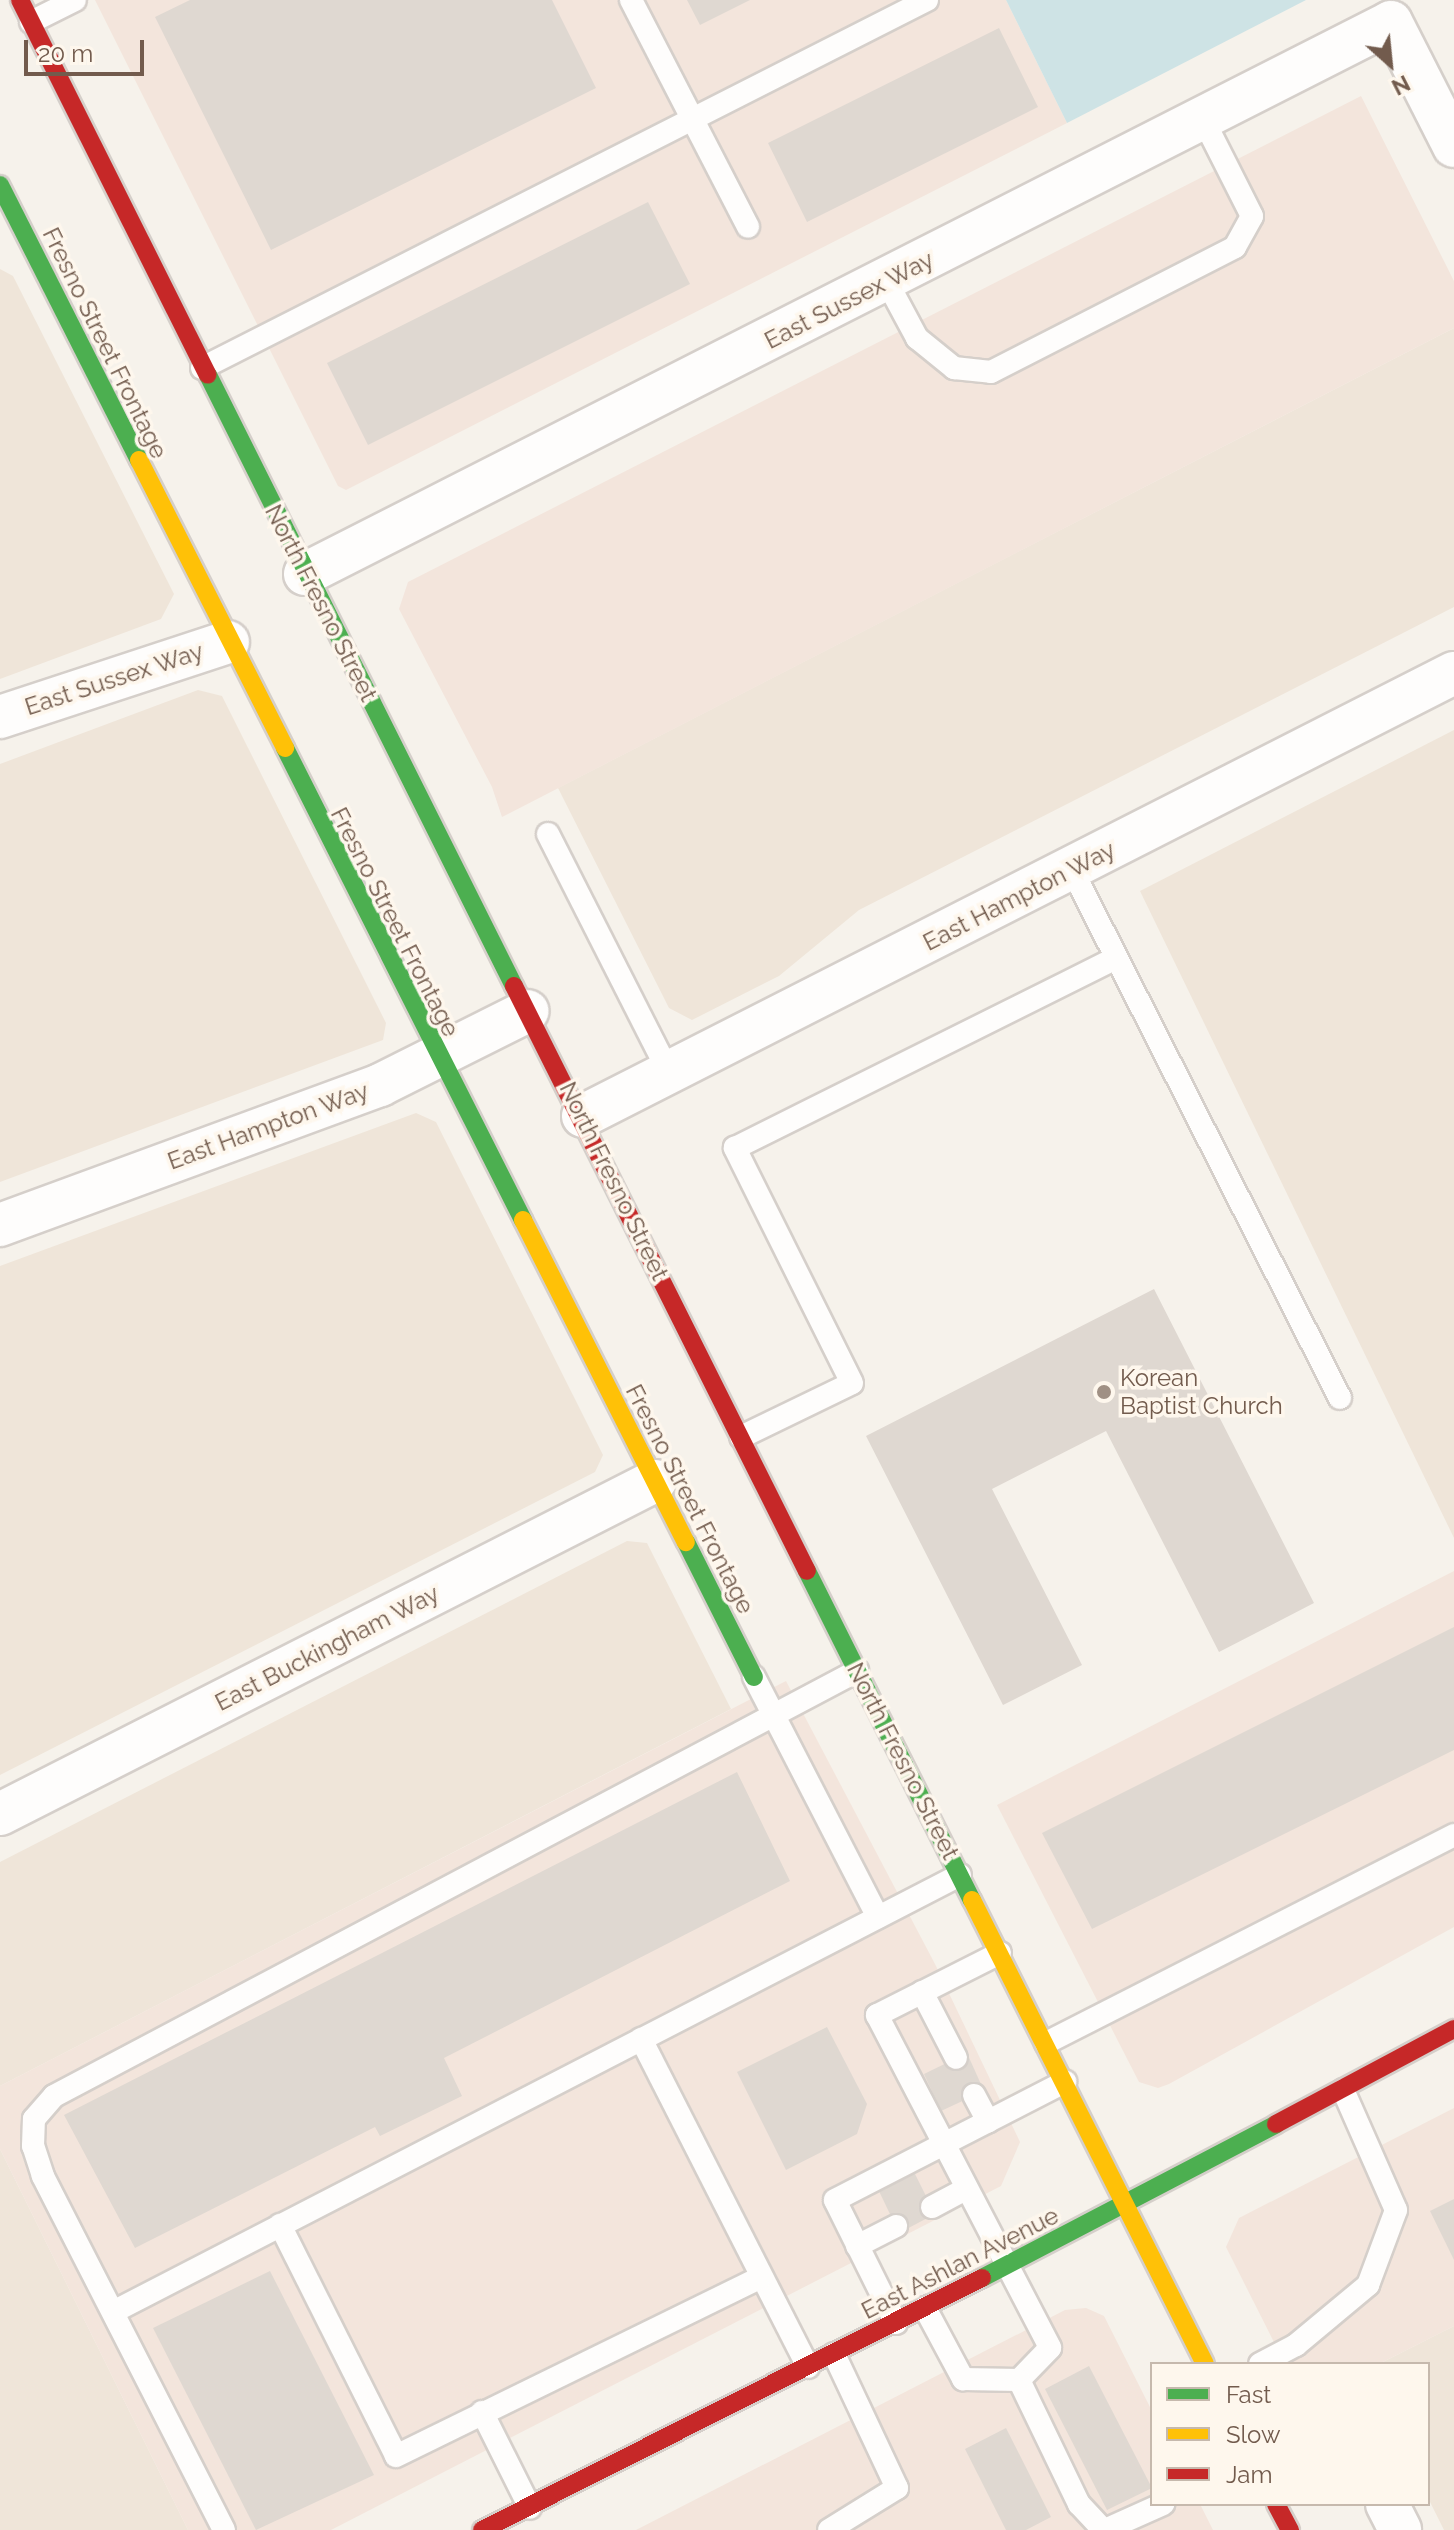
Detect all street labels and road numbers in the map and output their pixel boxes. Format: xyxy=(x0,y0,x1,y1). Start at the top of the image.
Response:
street label: Fresno Street Frontage xyxy=(37,223,173,463)
street label: East Sussex Way xyxy=(759,245,939,355)
street label: North Fresno Street xyxy=(259,500,383,706)
street label: East Sussex Way xyxy=(21,636,207,722)
street label: Fresno Street Frontage xyxy=(325,803,465,1041)
street label: East Hampton Way xyxy=(918,835,1120,957)
street label: East Hampton Way xyxy=(163,1076,373,1176)
street label: North Fresno Street xyxy=(553,1077,675,1285)
street label: Fresno Street Frontage xyxy=(620,1380,760,1618)
street label: East Buckingham Way xyxy=(210,1579,444,1717)
street label: North Fresno Street xyxy=(841,1658,965,1864)
street label: East Ashlan Avenue xyxy=(856,2200,1064,2326)

